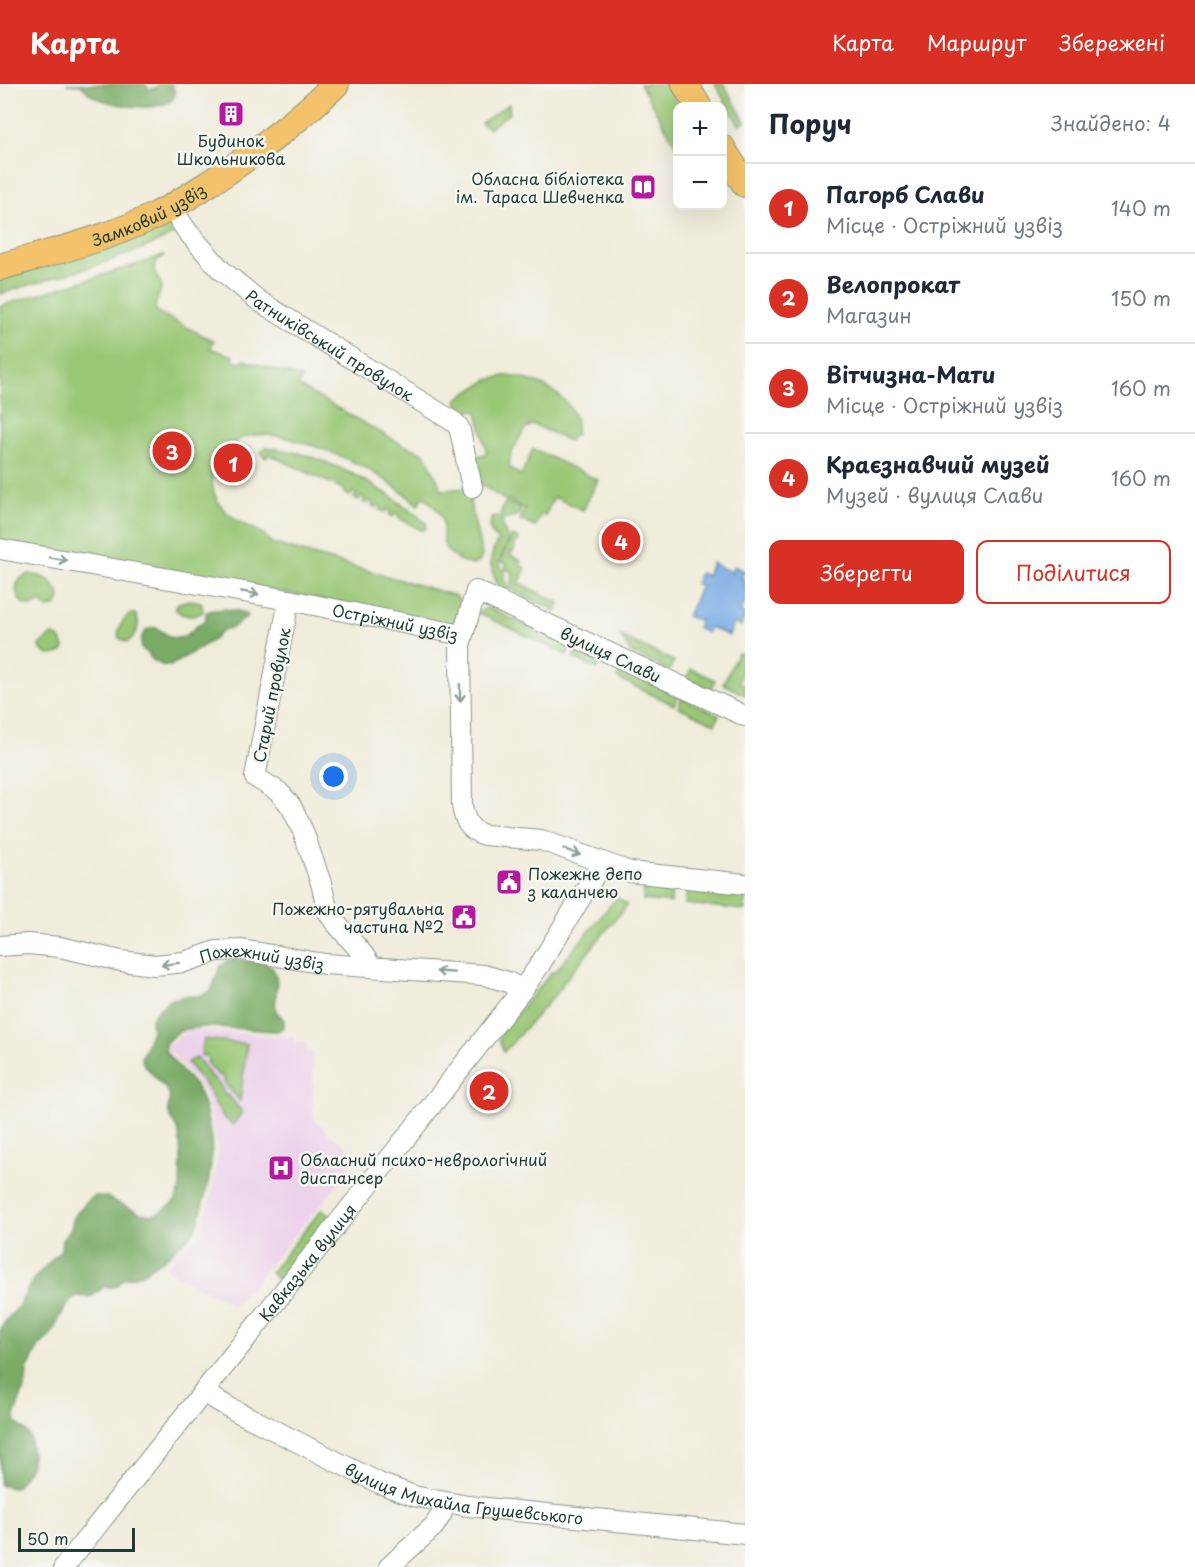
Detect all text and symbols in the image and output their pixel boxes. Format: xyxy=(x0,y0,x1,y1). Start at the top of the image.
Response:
text: Карта xyxy=(30,21,120,64)
text: Карта xyxy=(832,26,894,58)
text: Маршрут xyxy=(927,26,1026,58)
text: Збережені xyxy=(1059,26,1165,58)
building icon: Будинок Школьникова xyxy=(216,99,246,129)
map controls xyxy=(673,102,727,210)
button: + xyxy=(673,102,727,156)
text: Поруч xyxy=(769,104,852,143)
text: Знайдено: 4 xyxy=(1051,108,1171,138)
place label: Будинок Школьникова xyxy=(177,128,285,170)
button: − xyxy=(673,156,727,210)
place label: Обласна бібліотека ім. Тараса Шевченка xyxy=(456,166,624,208)
library icon: Обласна бібліотека ім. Тараса Шевченка xyxy=(628,172,658,202)
street label: Замковий узвіз xyxy=(88,177,210,252)
text: Пагорб Слави xyxy=(826,177,985,210)
text: 1 xyxy=(784,193,793,223)
text: 140 m xyxy=(1111,193,1171,223)
text: Місце · Остріжний узвіз xyxy=(826,210,1063,240)
text: Велопрокат xyxy=(826,267,960,300)
street label: Ратниківський провулок xyxy=(241,283,419,406)
text: 2 xyxy=(781,283,796,313)
text: 150 m xyxy=(1111,283,1171,313)
text: Магазин xyxy=(826,300,912,330)
text: Вітчизна-Мати xyxy=(826,357,996,390)
text: 3 xyxy=(782,373,795,403)
text: 160 m xyxy=(1111,373,1171,403)
text: Місце · Остріжний узвіз xyxy=(826,390,1063,420)
pin: 3 xyxy=(152,428,192,473)
pin: 1 xyxy=(214,440,252,485)
text: Краєзнавчий музей xyxy=(826,447,1050,480)
text: 4 xyxy=(782,463,795,493)
text: 160 m xyxy=(1111,463,1171,493)
text: Музей · вулиця Слави xyxy=(826,480,1044,510)
pin: 4 xyxy=(602,518,640,564)
button: Зберегти xyxy=(769,540,964,604)
button: Поділитися xyxy=(976,540,1171,604)
one-way arrow xyxy=(47,554,67,565)
one-way arrow xyxy=(239,588,259,599)
street label: Остріжний узвіз xyxy=(330,597,461,646)
street label: вулиця Слави xyxy=(557,620,665,688)
street label: Старий провулок xyxy=(246,625,296,764)
one-way arrow xyxy=(454,683,466,703)
your location xyxy=(319,762,348,791)
one-way arrow xyxy=(562,847,580,858)
place label: Пожежне депо з каланчею xyxy=(527,861,642,903)
public building icon: Пожежне депо з каланчею xyxy=(494,867,524,897)
place label: Пожежно-рятувальна частина №2 xyxy=(272,896,444,938)
public building icon: Пожежно-рятувальна частина №2 xyxy=(449,902,479,932)
street label: Пожежний узвіз xyxy=(196,938,326,976)
one-way arrow xyxy=(160,958,180,969)
one-way arrow xyxy=(436,967,455,978)
pin: 2 xyxy=(470,1068,508,1114)
place label: Обласний психо-неврологічний диспансер xyxy=(300,1147,547,1189)
hospital icon: Обласний психо-неврологічний диспансер xyxy=(266,1153,296,1183)
street label: Кавказька вулиця xyxy=(253,1198,361,1326)
street label: вулиця Михайла Грушевського xyxy=(341,1456,584,1530)
scale bar xyxy=(18,1525,135,1552)
text: 50 m xyxy=(27,1526,68,1550)

